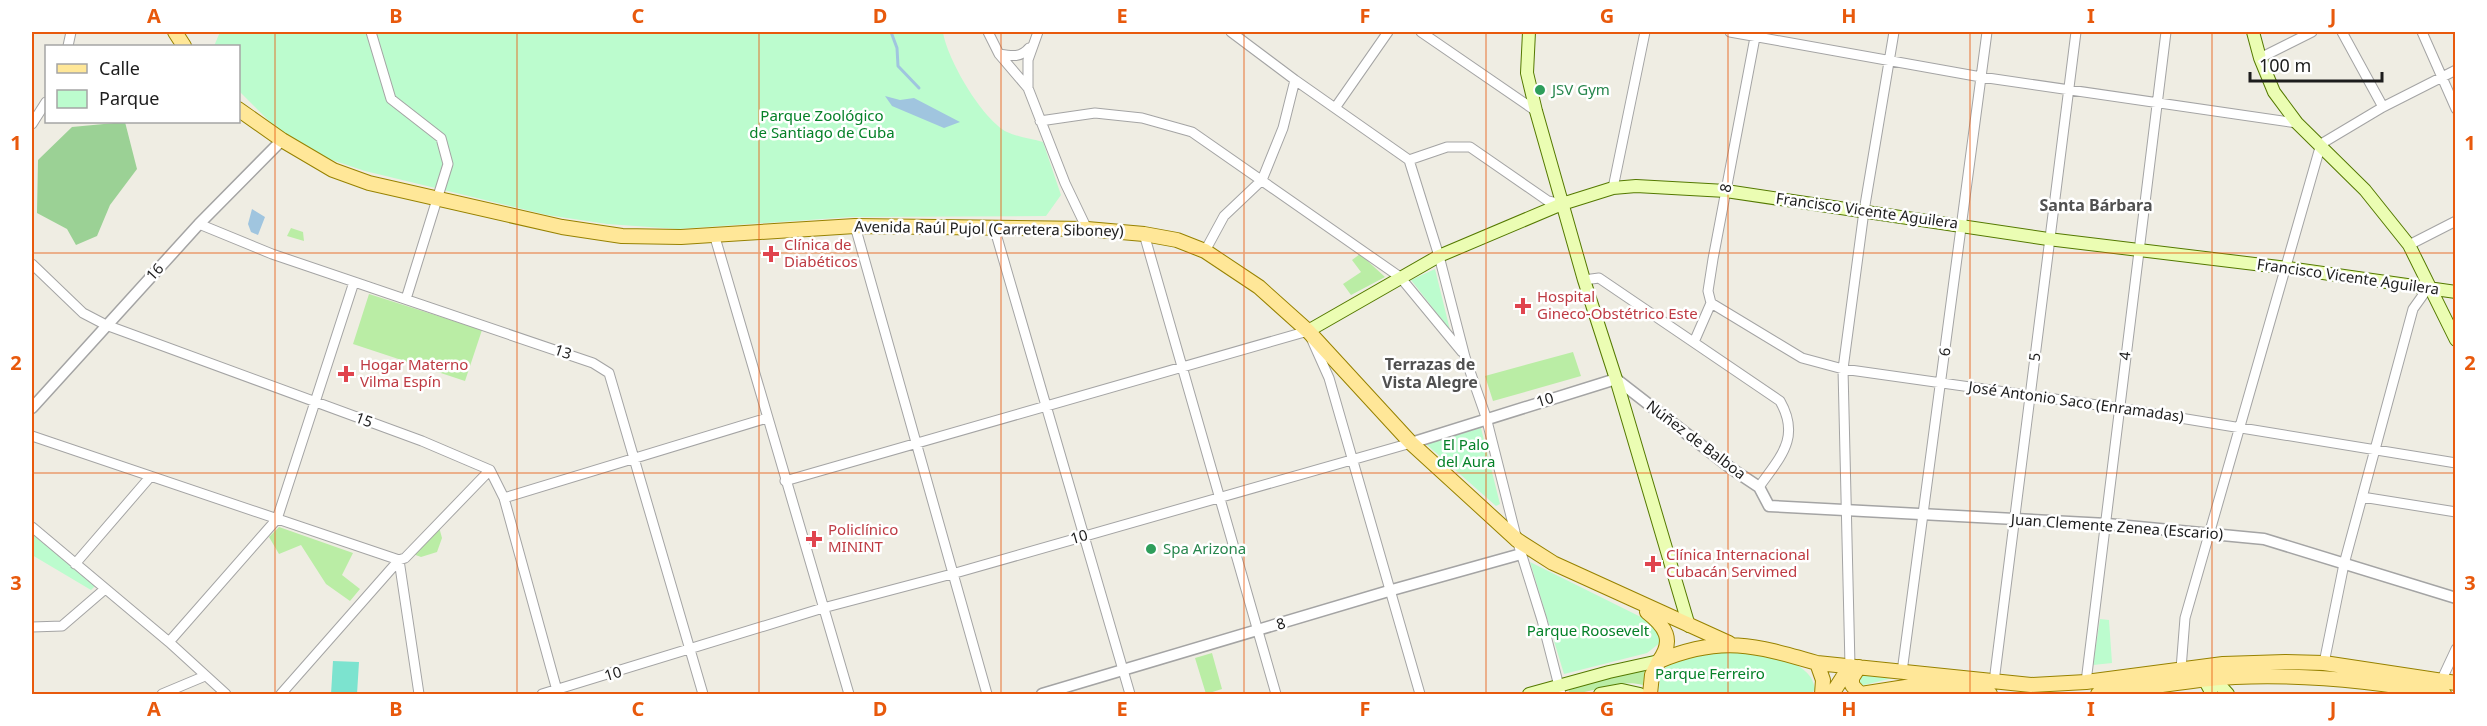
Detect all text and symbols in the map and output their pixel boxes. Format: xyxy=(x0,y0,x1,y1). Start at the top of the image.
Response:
text: A xyxy=(147,2,161,29)
text: B xyxy=(389,2,403,29)
text: C xyxy=(632,2,645,29)
text: D xyxy=(873,2,887,29)
text: E xyxy=(1116,2,1128,29)
text: F xyxy=(1360,2,1370,29)
text: G xyxy=(1600,2,1614,29)
text: H xyxy=(1841,2,1857,29)
text: I xyxy=(2087,2,2095,29)
text: J xyxy=(2328,2,2336,29)
legend xyxy=(45,45,240,123)
scale bar xyxy=(2250,45,2382,83)
text: 100 m xyxy=(2259,53,2311,77)
text: Calle xyxy=(99,56,140,80)
place label: JSV Gym xyxy=(1550,79,1610,99)
marker: JSV Gym xyxy=(1533,83,1547,97)
text: Parque xyxy=(99,86,159,110)
park label: Parque Zoológico de Santiago de Cuba xyxy=(749,105,895,142)
text: 1 xyxy=(10,129,22,156)
text: 1 xyxy=(2464,129,2476,156)
street label: 8 xyxy=(1714,182,1736,194)
street label: Francisco Vicente Aguilera xyxy=(1775,187,1960,233)
district label: Santa Bárbara xyxy=(2040,194,2152,216)
street label: Avenida Raúl Pujol (Carretera Siboney) xyxy=(854,216,1124,240)
place label: Clínica de Diabéticos xyxy=(784,234,858,271)
marker: Clínica de Diabéticos xyxy=(762,245,780,263)
street label: Francisco Vicente Aguilera xyxy=(2256,253,2441,299)
street label: 16 xyxy=(141,258,167,284)
place label: Hospital Gineco-Obstétrico Este xyxy=(1537,286,1698,323)
marker: Hospital Gineco-Obstétrico Este xyxy=(1514,297,1532,315)
street label: 13 xyxy=(552,339,575,363)
street label: 6 xyxy=(1934,346,1954,357)
text: 2 xyxy=(10,349,22,376)
text: 2 xyxy=(2464,349,2476,376)
street label: 4 xyxy=(2114,350,2135,361)
street label: 5 xyxy=(2024,352,2044,362)
district label: Terrazas de Vista Alegre xyxy=(1382,353,1478,393)
place label: Hogar Materno Vilma Espín xyxy=(360,354,468,391)
marker: Hogar Materno Vilma Espín xyxy=(337,365,355,383)
street label: José Antonio Saco (Enramadas) xyxy=(1965,376,2185,426)
street label: 10 xyxy=(1534,387,1556,411)
street label: Núñez de Balboa xyxy=(1643,395,1750,483)
street label: 15 xyxy=(353,407,376,431)
park label: El Palo del Aura xyxy=(1437,434,1495,471)
street label: Juan Clemente Zenea (Escario) xyxy=(2008,508,2224,543)
place label: Policlínico MININT xyxy=(828,519,898,556)
street label: 10 xyxy=(1068,524,1090,548)
marker: Policlínico MININT xyxy=(805,530,823,548)
place label: Spa Arizona xyxy=(1163,538,1246,558)
marker: Spa Arizona xyxy=(1144,542,1158,556)
place label: Clínica Internacional Cubacán Servimed xyxy=(1666,544,1810,581)
marker: Clínica Internacional Cubacán Servimed xyxy=(1644,555,1662,573)
text: 3 xyxy=(10,569,22,596)
text: 3 xyxy=(2464,569,2476,596)
street label: 8 xyxy=(1274,612,1288,634)
park label: Parque Roosevelt xyxy=(1527,620,1650,640)
street label: 10 xyxy=(602,661,624,685)
park label: Parque Ferreiro xyxy=(1655,663,1765,683)
text: A xyxy=(147,695,161,722)
text: B xyxy=(389,695,403,722)
text: C xyxy=(632,695,645,722)
text: D xyxy=(873,695,887,722)
text: E xyxy=(1116,695,1128,722)
text: F xyxy=(1360,695,1370,722)
text: G xyxy=(1600,695,1614,722)
text: H xyxy=(1841,695,1857,722)
text: I xyxy=(2087,695,2095,722)
text: J xyxy=(2328,695,2336,722)

